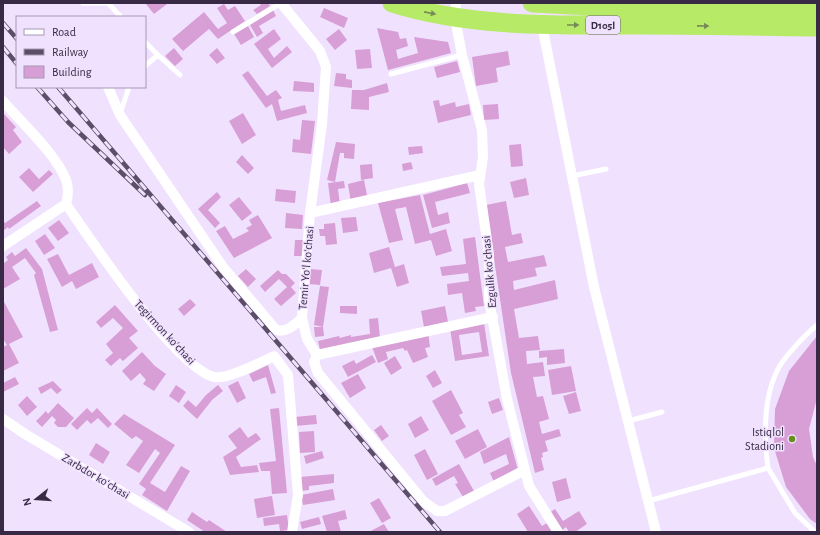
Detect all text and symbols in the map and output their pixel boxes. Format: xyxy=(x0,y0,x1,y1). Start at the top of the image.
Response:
one-way arrow xyxy=(424,10,436,16)
legend xyxy=(16,16,146,88)
road number: D105l xyxy=(586,16,620,34)
one-way arrow xyxy=(567,22,580,28)
one-way arrow xyxy=(697,23,710,29)
text: Road xyxy=(52,26,76,38)
text: Railway xyxy=(52,46,88,59)
text: Building xyxy=(52,66,92,78)
street label: Temir Yoʻl koʻchasi xyxy=(296,225,316,311)
street label: Ezgulik koʻchasi xyxy=(480,235,498,309)
street label: Tegirmon koʻchasi xyxy=(132,297,198,367)
place label: Istiqlol Stadioni xyxy=(745,426,784,452)
marker: Istiqlol Stadioni xyxy=(787,434,797,444)
street label: Zarbdor koʻchasi xyxy=(60,451,132,501)
north arrow xyxy=(16,479,56,519)
text: N xyxy=(21,497,33,507)

